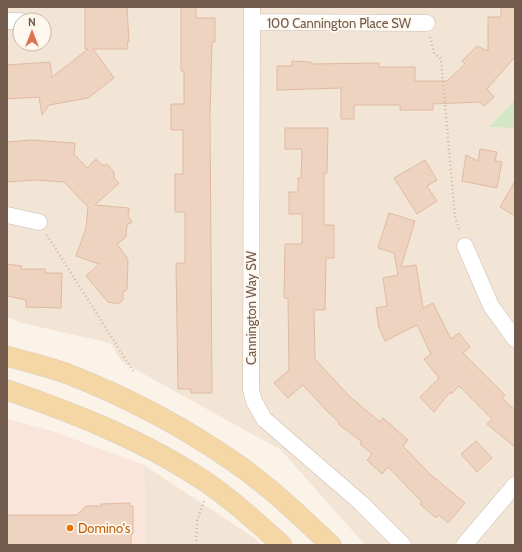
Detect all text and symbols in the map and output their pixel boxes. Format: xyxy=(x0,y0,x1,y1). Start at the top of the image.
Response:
north arrow xyxy=(12,12,52,52)
text: N xyxy=(28,15,36,29)
street label: 100 Cannington Place SW xyxy=(267,15,412,31)
street label: Cannington Way SW xyxy=(243,250,259,365)
place label: Domino's xyxy=(78,520,131,536)
marker: Domino's xyxy=(65,523,75,533)

